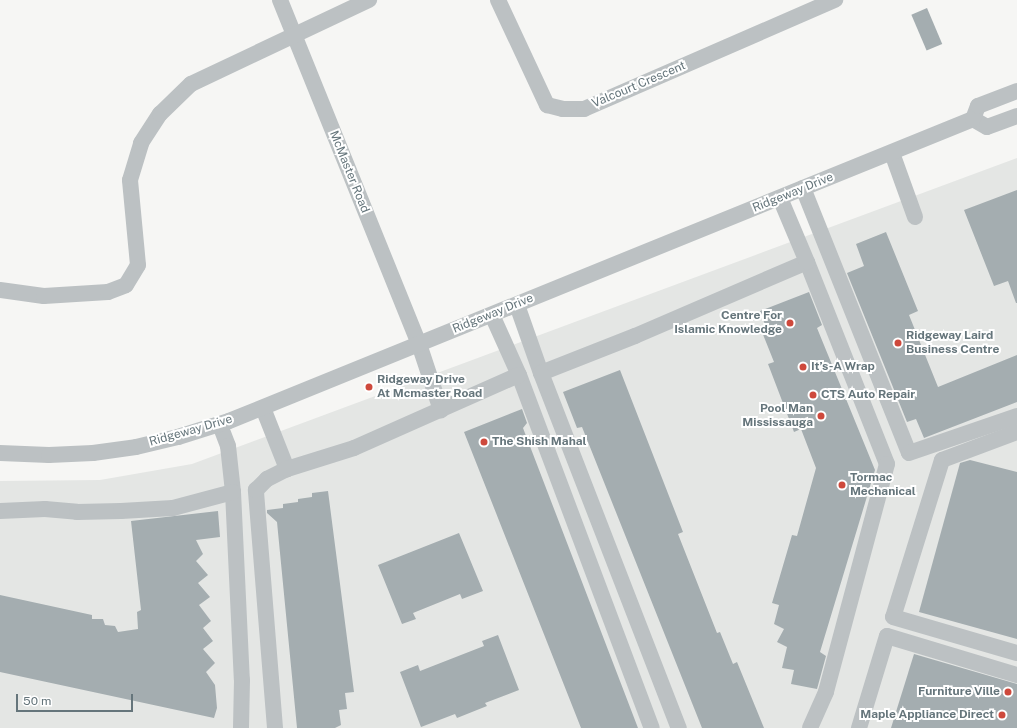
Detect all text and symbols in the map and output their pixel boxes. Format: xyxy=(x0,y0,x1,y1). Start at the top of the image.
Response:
street label: Valcourt Crescent xyxy=(590,59,688,111)
street label: McMaster Road xyxy=(326,129,372,215)
street label: Ridgeway Drive xyxy=(751,170,835,216)
street label: Ridgeway Drive xyxy=(451,291,535,337)
place label: Centre For Islamic Knowledge xyxy=(674,309,782,337)
marker: Centre For Islamic Knowledge xyxy=(785,318,795,328)
place label: Ridgeway Laird Business Centre xyxy=(906,329,1000,357)
marker: Ridgeway Laird Business Centre xyxy=(893,338,903,348)
place label: It’s-A Wrap xyxy=(811,360,875,374)
marker: It’s-A Wrap xyxy=(798,362,808,372)
place label: Ridgeway Drive At Mcmaster Road xyxy=(377,373,482,401)
marker: Ridgeway Drive At Mcmaster Road xyxy=(364,382,374,392)
place label: CTS Auto Repair xyxy=(821,388,915,402)
marker: CTS Auto Repair xyxy=(808,390,818,400)
place label: Pool Man Mississauga xyxy=(742,402,813,430)
marker: Pool Man Mississauga xyxy=(816,411,826,421)
street label: Ridgeway Drive xyxy=(148,412,234,450)
place label: The Shish Mahal xyxy=(492,435,586,449)
marker: The Shish Mahal xyxy=(479,437,489,447)
place label: Tormac Mechanical xyxy=(850,471,916,499)
marker: Tormac Mechanical xyxy=(837,480,847,490)
place label: Furniture Ville xyxy=(918,685,1000,699)
scale bar xyxy=(18,686,135,712)
marker: Furniture Ville xyxy=(1003,687,1013,697)
text: 50 m xyxy=(23,694,51,708)
place label: Maple Appliance Direct xyxy=(860,708,994,722)
marker: Maple Appliance Direct xyxy=(997,710,1007,720)

